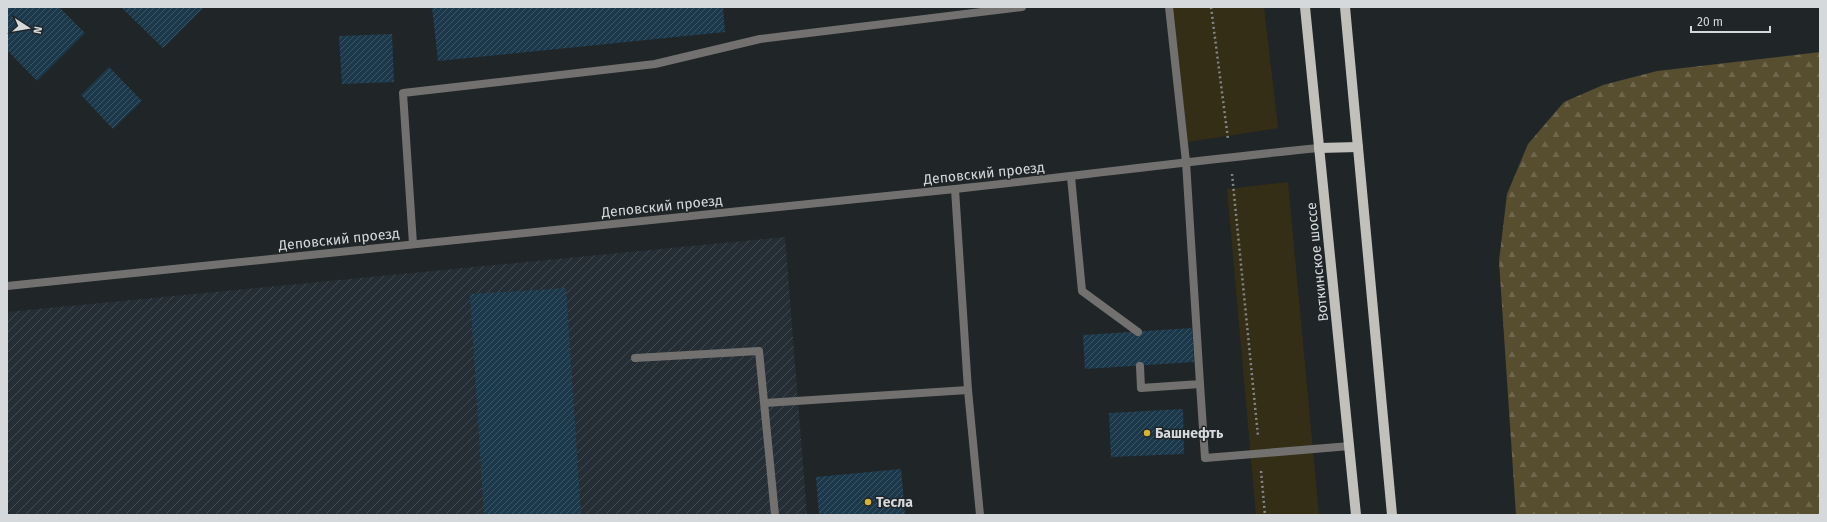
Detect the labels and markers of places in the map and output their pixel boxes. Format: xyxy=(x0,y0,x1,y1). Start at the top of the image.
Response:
place label: Башнефть xyxy=(1155,425,1224,442)
marker: Башнефть xyxy=(1142,428,1152,438)
place label: Тесла xyxy=(876,494,913,511)
marker: Тесла xyxy=(863,497,873,507)

